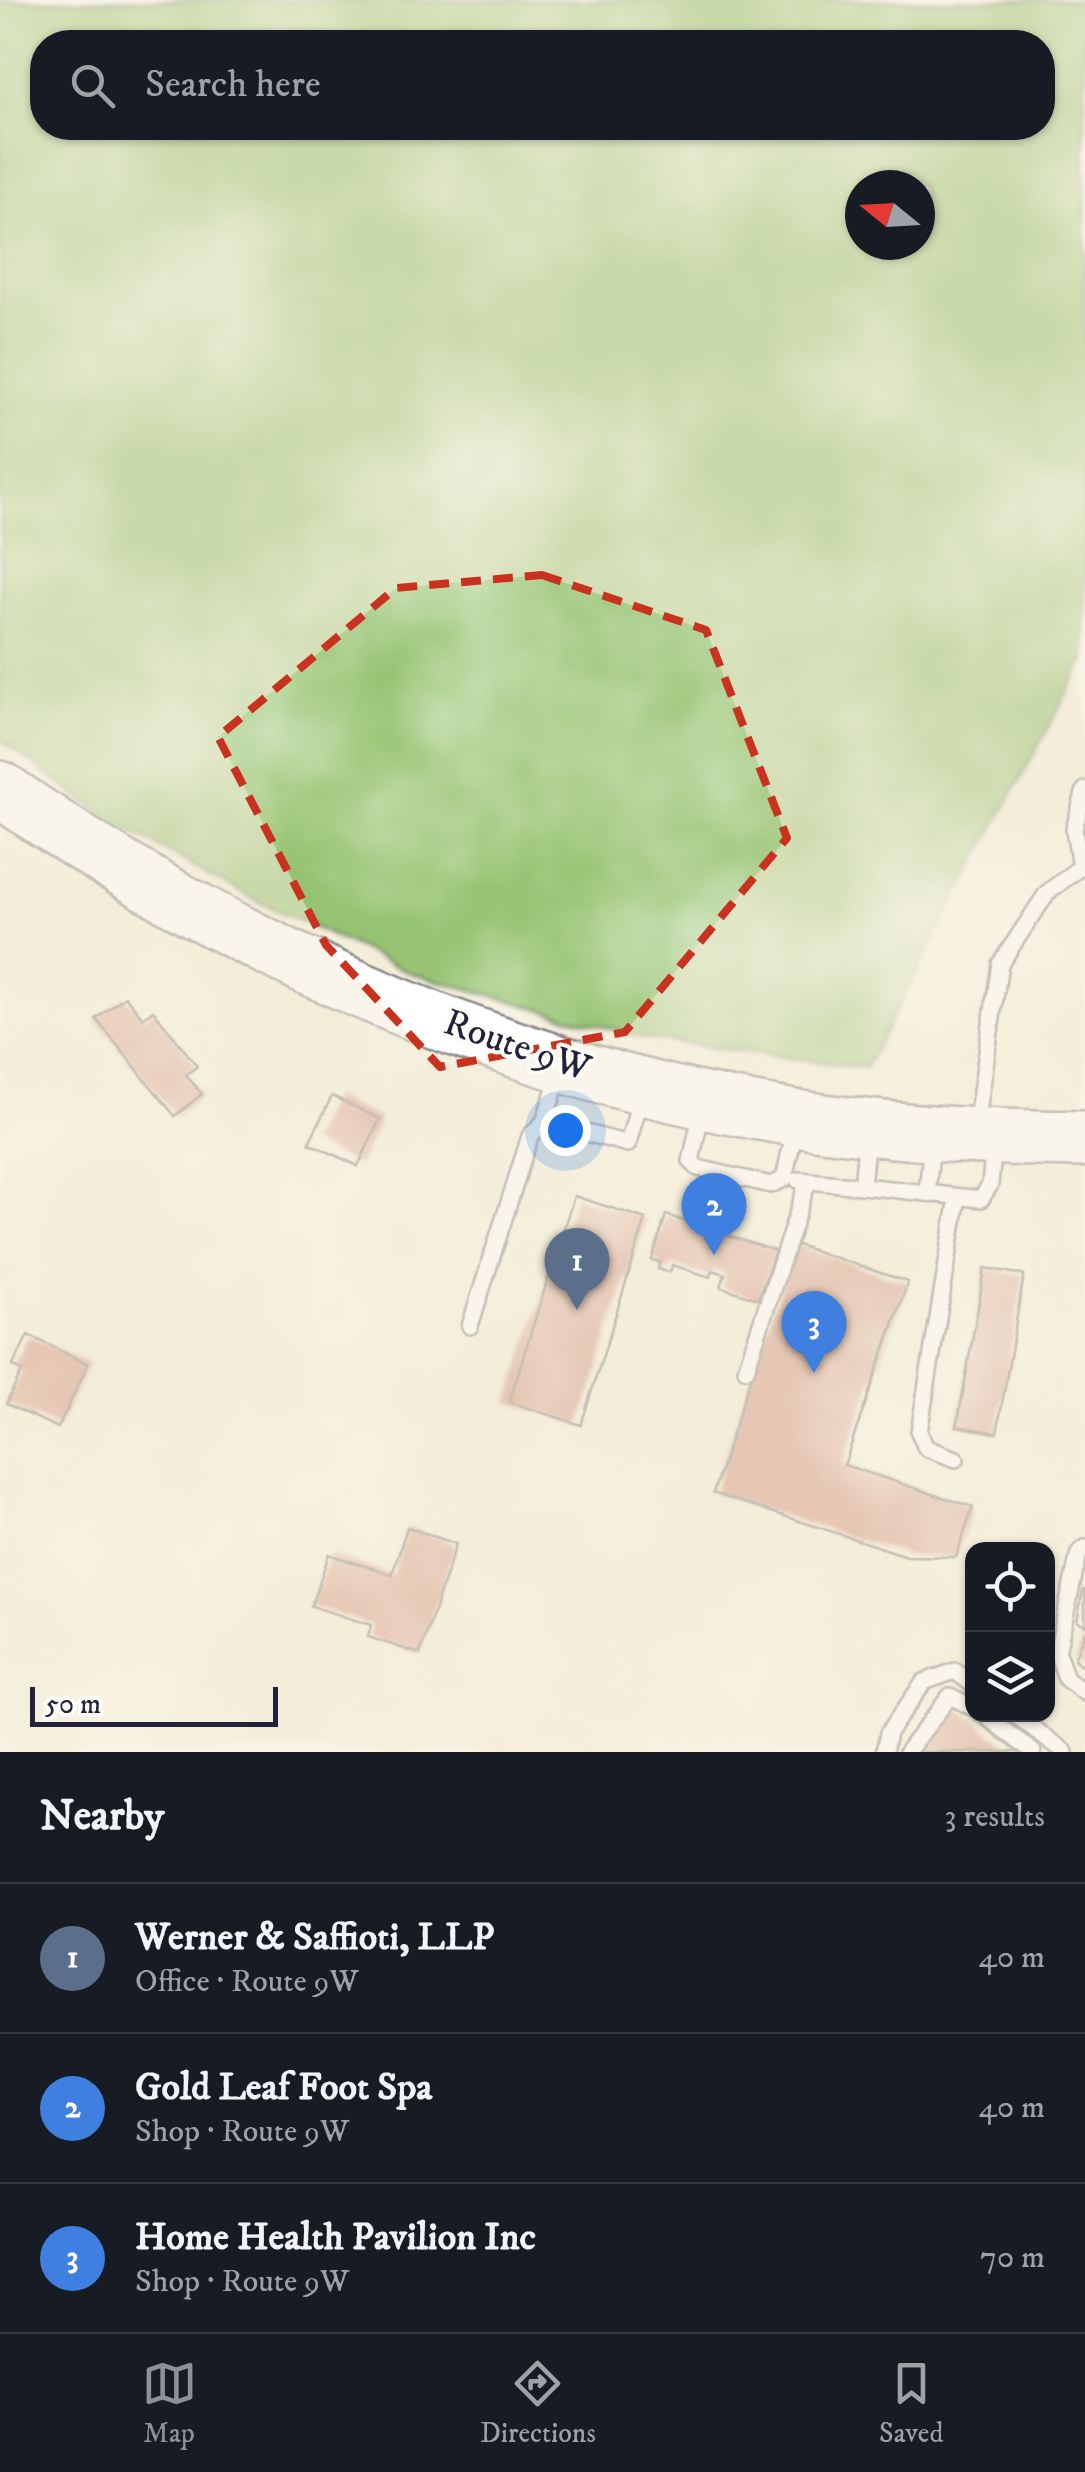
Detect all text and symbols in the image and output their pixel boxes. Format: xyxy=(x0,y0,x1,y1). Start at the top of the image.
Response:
search box xyxy=(30,30,1055,140)
icon: search xyxy=(65,58,120,113)
text: Search here xyxy=(145,61,321,109)
north arrow xyxy=(845,170,935,260)
street label: Route 9W xyxy=(437,999,598,1094)
your location xyxy=(540,1105,591,1156)
pin: 2 xyxy=(682,1172,746,1255)
pin: 1 xyxy=(544,1228,610,1310)
pin: 3 xyxy=(782,1290,846,1373)
map controls xyxy=(965,1542,1055,1722)
button: locate xyxy=(965,1542,1055,1632)
button: layers xyxy=(965,1632,1055,1722)
scale bar xyxy=(30,1682,278,1726)
text: 50 m xyxy=(45,1687,101,1722)
text: Nearby xyxy=(40,1791,164,1843)
text: 3 results xyxy=(944,1797,1045,1837)
text: Werner & Saffioti, LLP xyxy=(135,1914,494,1962)
text: 1 xyxy=(67,1938,78,1978)
text: 40 m xyxy=(978,1938,1045,1978)
text: Office · Route 9W xyxy=(135,1962,359,2002)
text: Gold Leaf Foot Spa xyxy=(135,2064,432,2112)
text: 2 xyxy=(65,2088,80,2128)
text: 40 m xyxy=(978,2088,1045,2128)
text: Shop · Route 9W xyxy=(135,2112,349,2152)
text: Home Health Pavilion Inc xyxy=(135,2214,536,2262)
text: 3 xyxy=(67,2238,78,2278)
text: 70 m xyxy=(980,2238,1045,2278)
text: Shop · Route 9W xyxy=(135,2262,349,2302)
tab: Map xyxy=(142,2356,197,2451)
tab: Directions xyxy=(480,2356,596,2451)
tab: Saved xyxy=(879,2356,943,2451)

